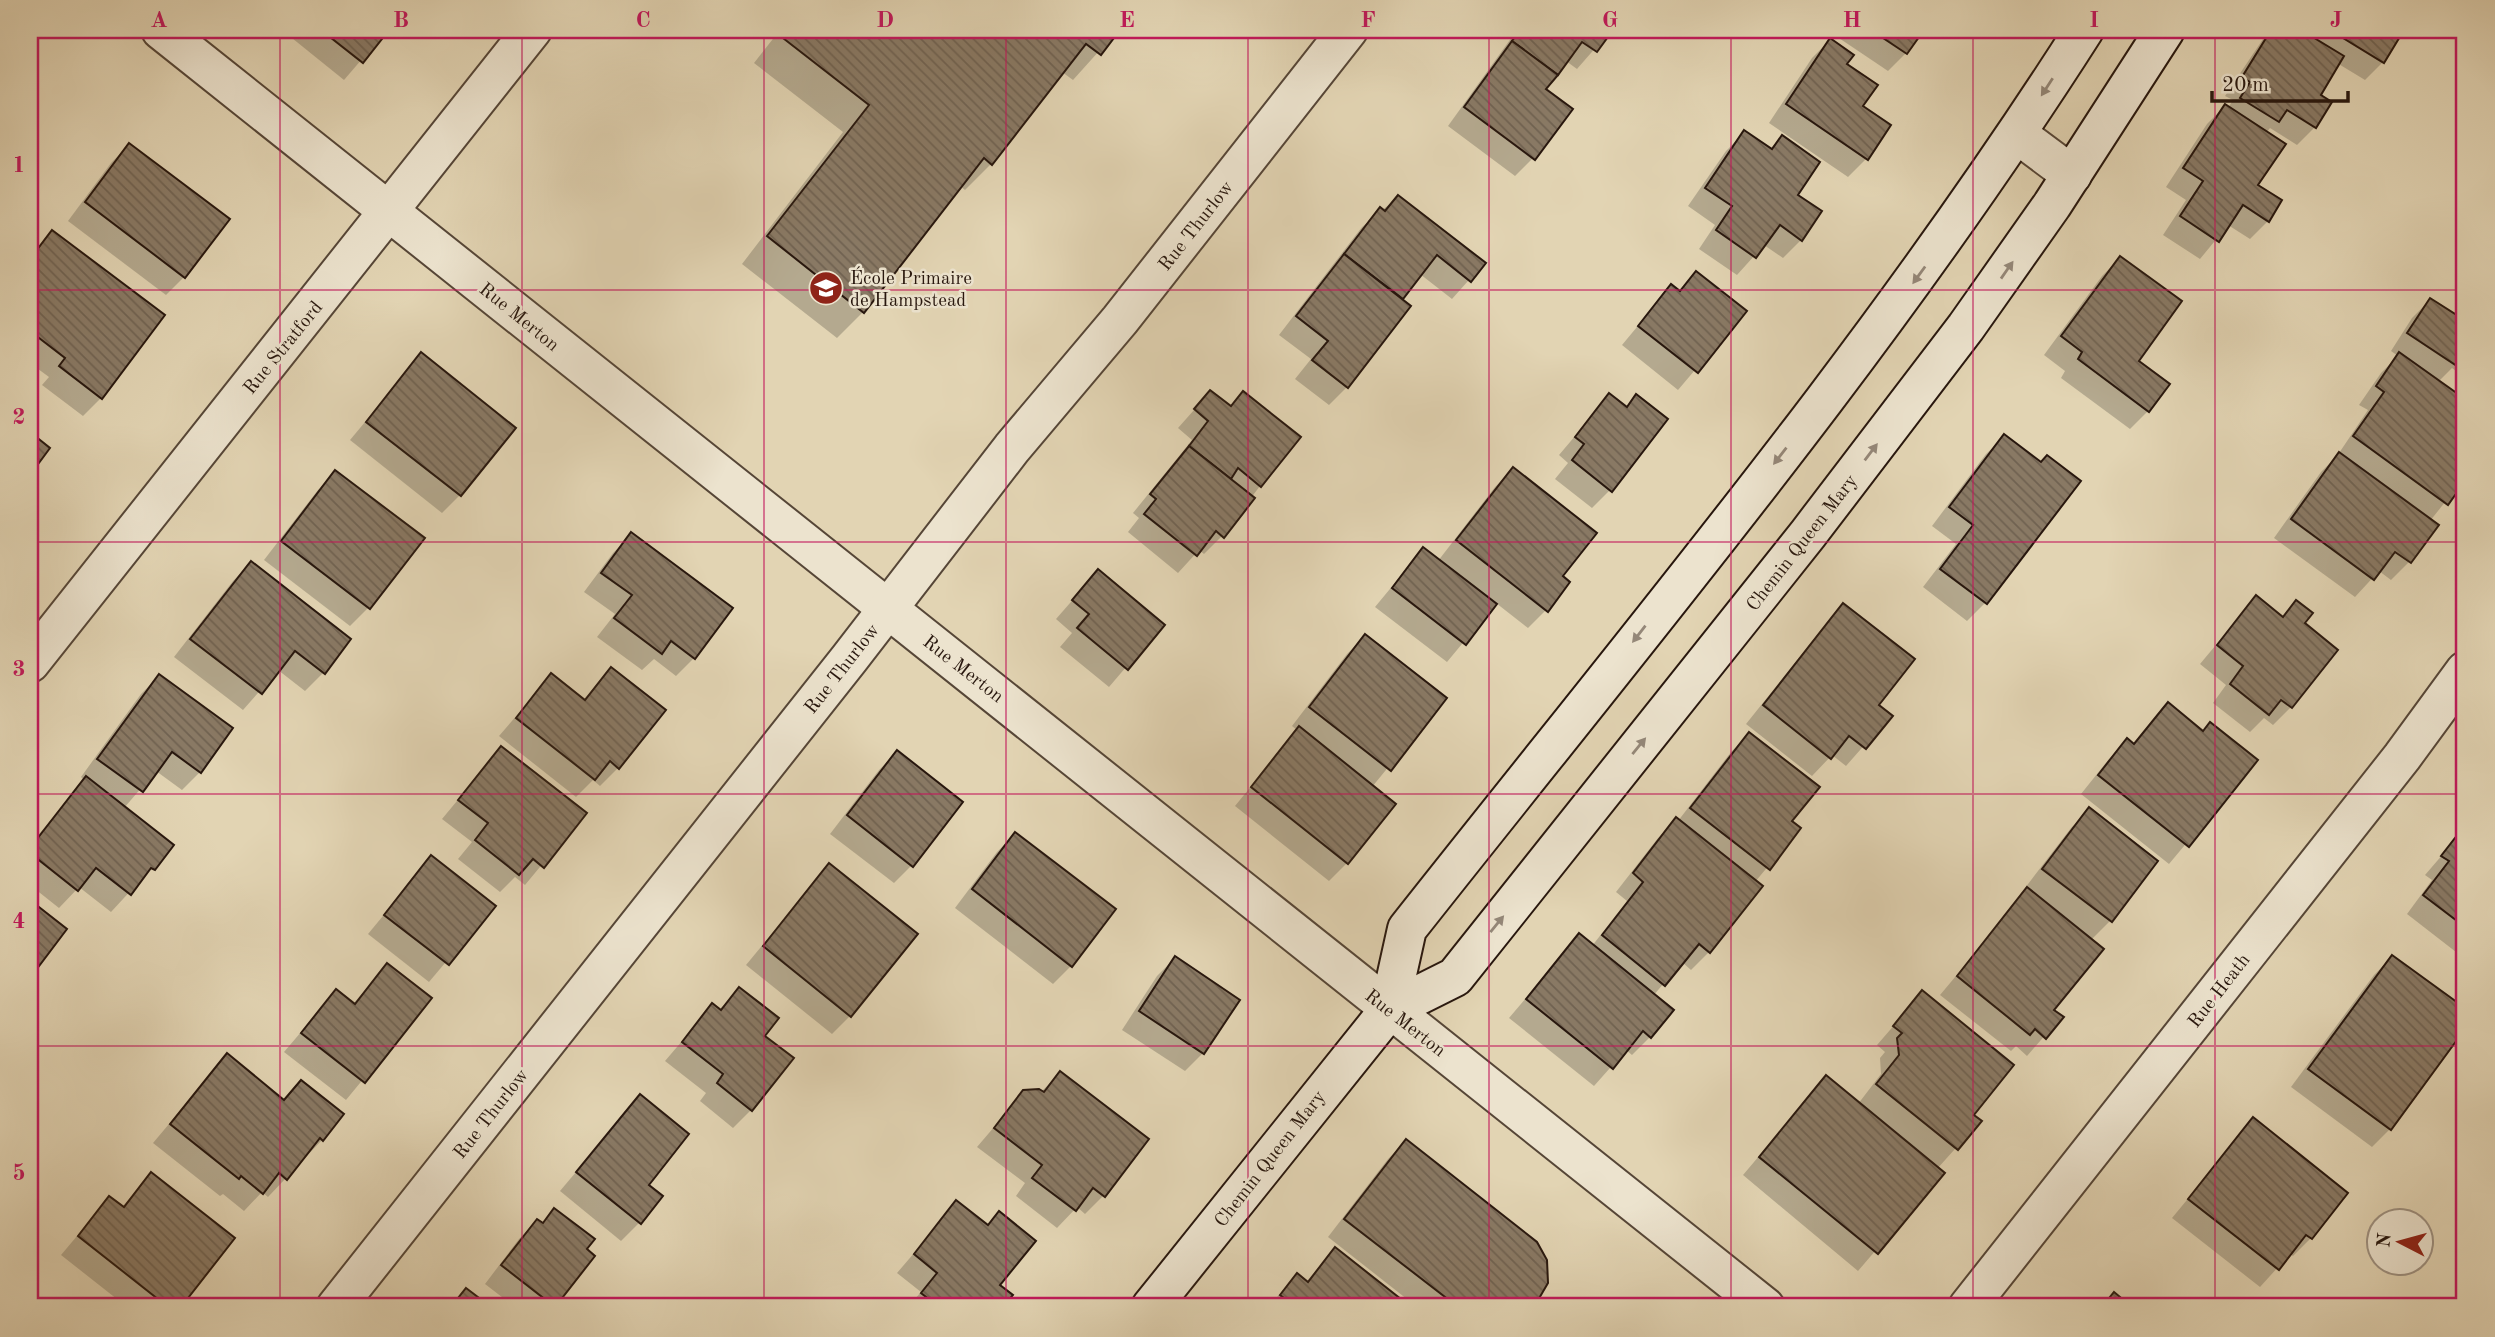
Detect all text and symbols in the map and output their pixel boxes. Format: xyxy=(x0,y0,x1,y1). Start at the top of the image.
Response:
text: A xyxy=(150,9,168,32)
text: B xyxy=(393,9,409,32)
text: C xyxy=(635,9,651,32)
text: D xyxy=(876,9,894,32)
text: E xyxy=(1119,9,1135,32)
text: F xyxy=(1360,9,1376,32)
text: G xyxy=(1602,9,1618,32)
text: H xyxy=(1843,9,1861,32)
text: I xyxy=(2089,9,2099,32)
text: J xyxy=(2330,9,2342,32)
scale bar xyxy=(2212,60,2348,104)
text: 20 m xyxy=(2222,75,2269,96)
one-way arrow xyxy=(2041,78,2054,97)
text: 1 xyxy=(12,154,26,177)
street label: Rue Thurlow xyxy=(1156,178,1238,275)
one-way arrow xyxy=(2000,261,2014,279)
place label: École Primaire de Hampstead xyxy=(850,266,972,311)
one-way arrow xyxy=(1912,266,1926,284)
school or university icon: École Primaire de Hampstead xyxy=(807,269,845,307)
street label: Rue Merton xyxy=(475,280,562,356)
street label: Rue Stratford xyxy=(241,298,327,399)
text: 2 xyxy=(12,406,26,429)
one-way arrow xyxy=(1863,443,1878,461)
one-way arrow xyxy=(1773,446,1788,464)
street label: Chemin Queen Mary xyxy=(1744,472,1862,615)
street label: Rue Thurlow xyxy=(802,621,884,718)
one-way arrow xyxy=(1632,625,1647,643)
street label: Rue Merton xyxy=(919,633,1006,707)
text: 3 xyxy=(12,658,26,681)
one-way arrow xyxy=(1632,737,1646,755)
text: 4 xyxy=(12,910,26,933)
one-way arrow xyxy=(1490,915,1504,933)
street label: Rue Heath xyxy=(2185,951,2255,1032)
street label: Rue Merton xyxy=(1361,987,1448,1061)
street label: Rue Thurlow xyxy=(451,1066,533,1163)
street label: Chemin Queen Mary xyxy=(1212,1088,1330,1231)
text: 5 xyxy=(12,1162,26,1185)
north arrow xyxy=(2366,1208,2436,1278)
text: N xyxy=(2375,1232,2396,1249)

